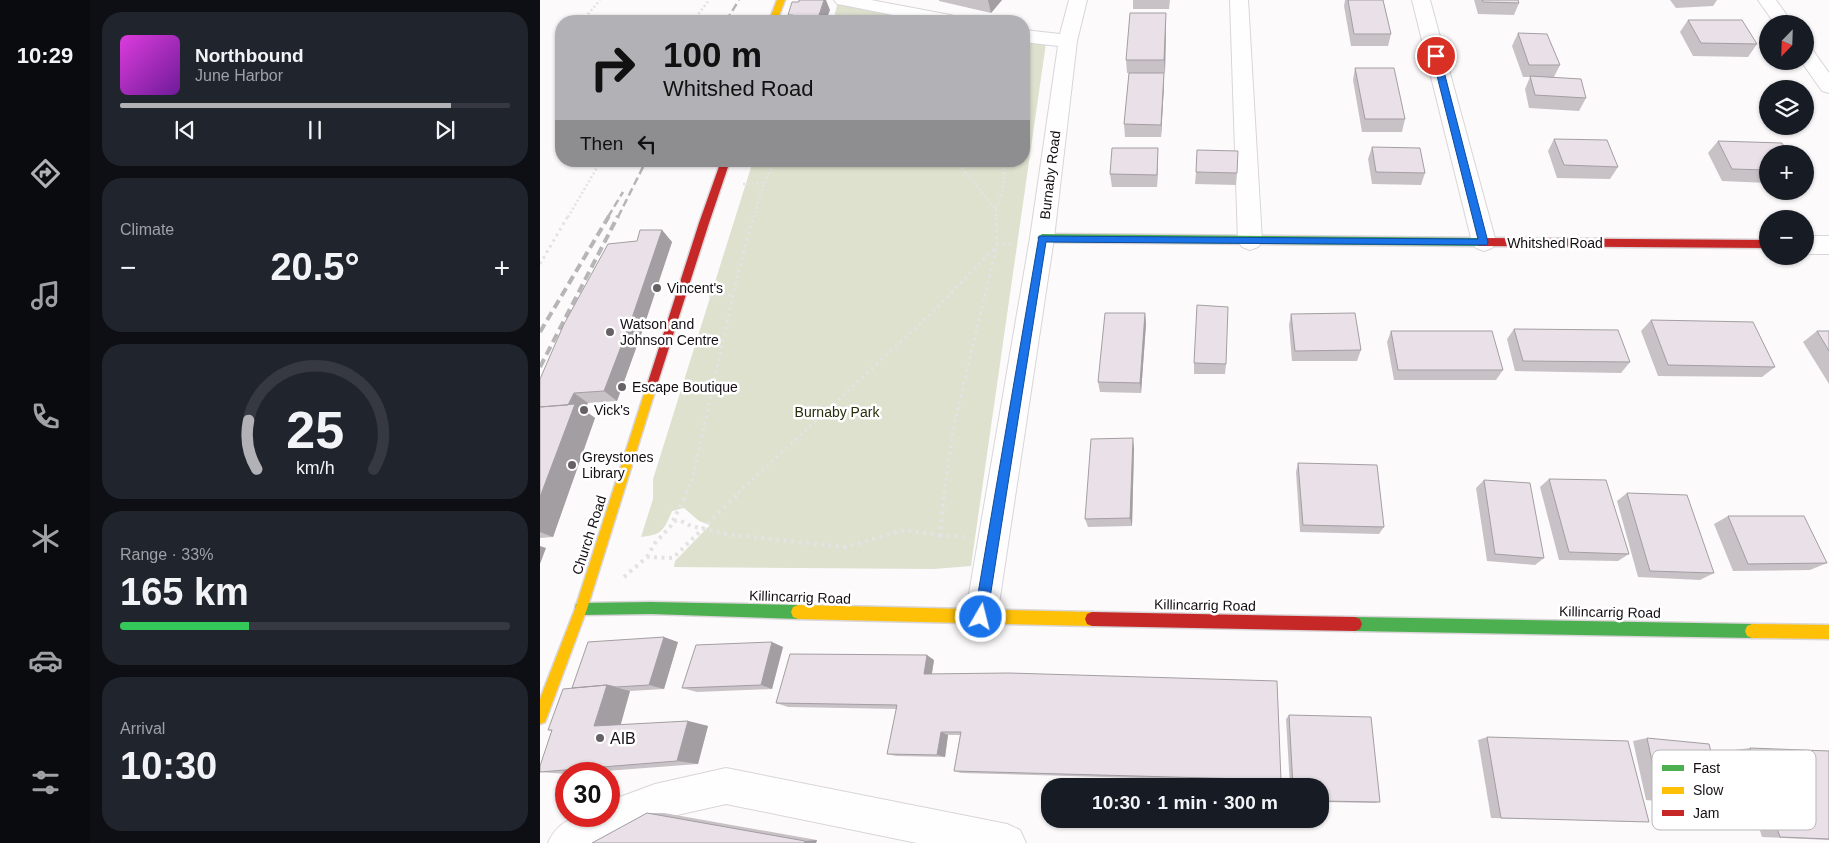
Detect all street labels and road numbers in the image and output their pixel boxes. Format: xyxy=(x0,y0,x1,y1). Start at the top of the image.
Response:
street label: Burnaby Road xyxy=(1037,130,1063,220)
street label: Whitshed Road xyxy=(1507,235,1603,251)
street label: Church Road xyxy=(569,493,609,577)
street label: Killincarrig Road xyxy=(749,587,851,607)
street label: Killincarrig Road xyxy=(1154,596,1256,614)
street label: Killincarrig Road xyxy=(1559,603,1661,621)

